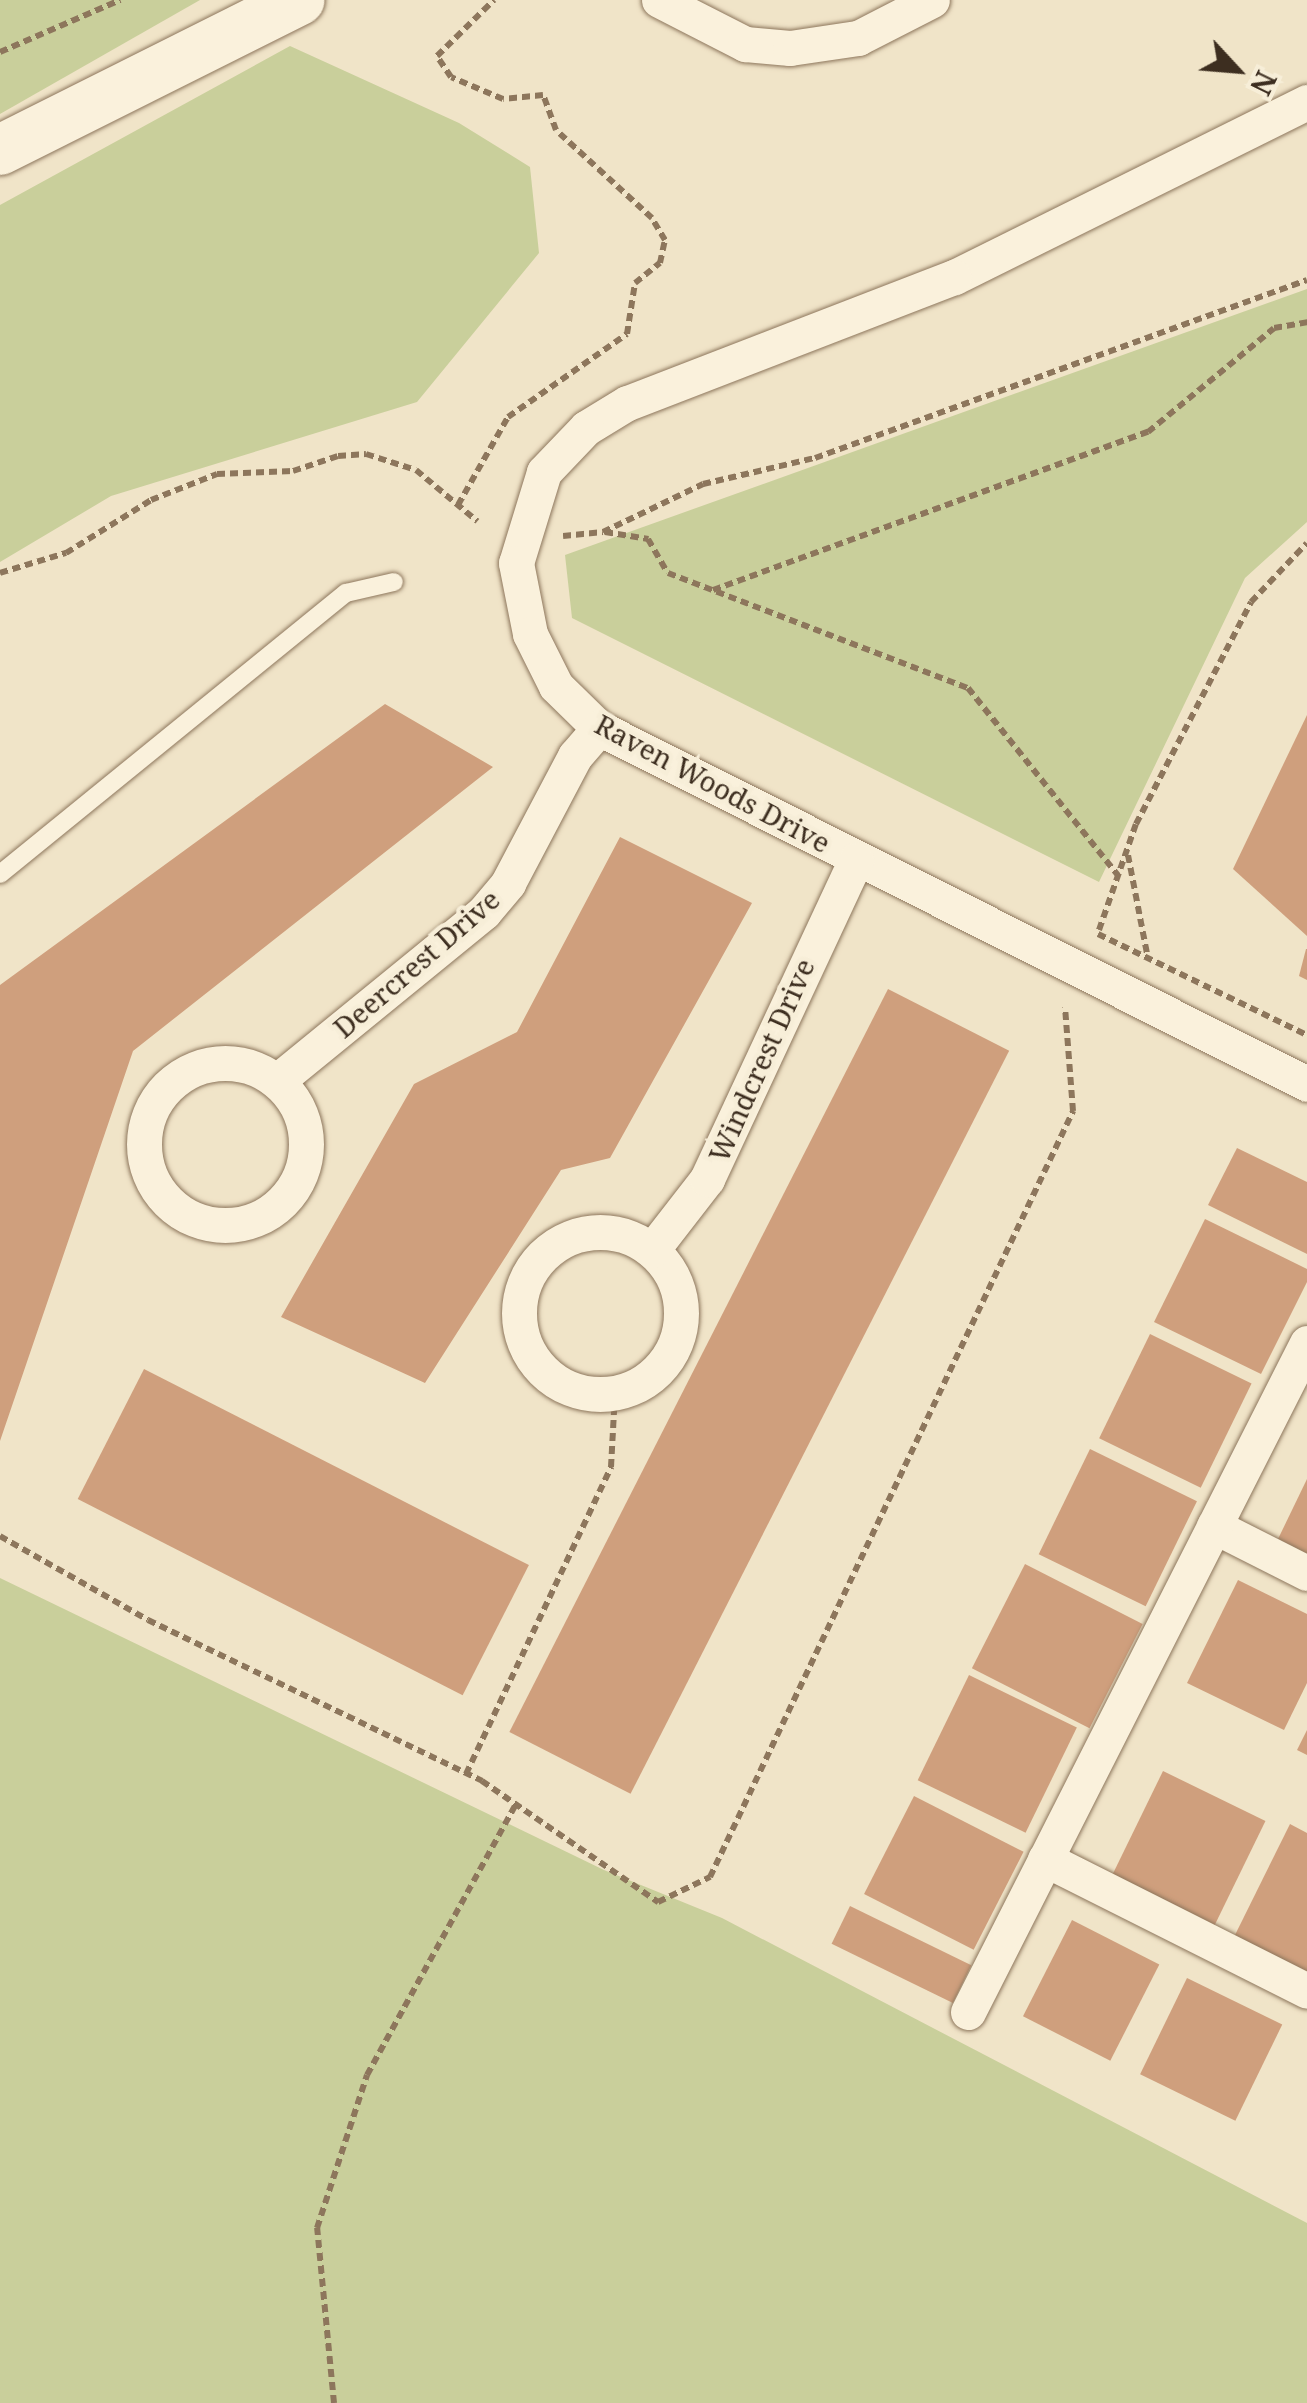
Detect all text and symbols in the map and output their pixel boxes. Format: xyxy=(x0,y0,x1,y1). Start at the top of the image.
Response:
north arrow xyxy=(1187,20,1287,120)
text: N xyxy=(1242,65,1286,101)
street label: Raven Woods Drive xyxy=(590,707,836,859)
street label: Deercrest Drive xyxy=(326,882,506,1044)
street label: Windcrest Drive xyxy=(701,953,821,1167)

